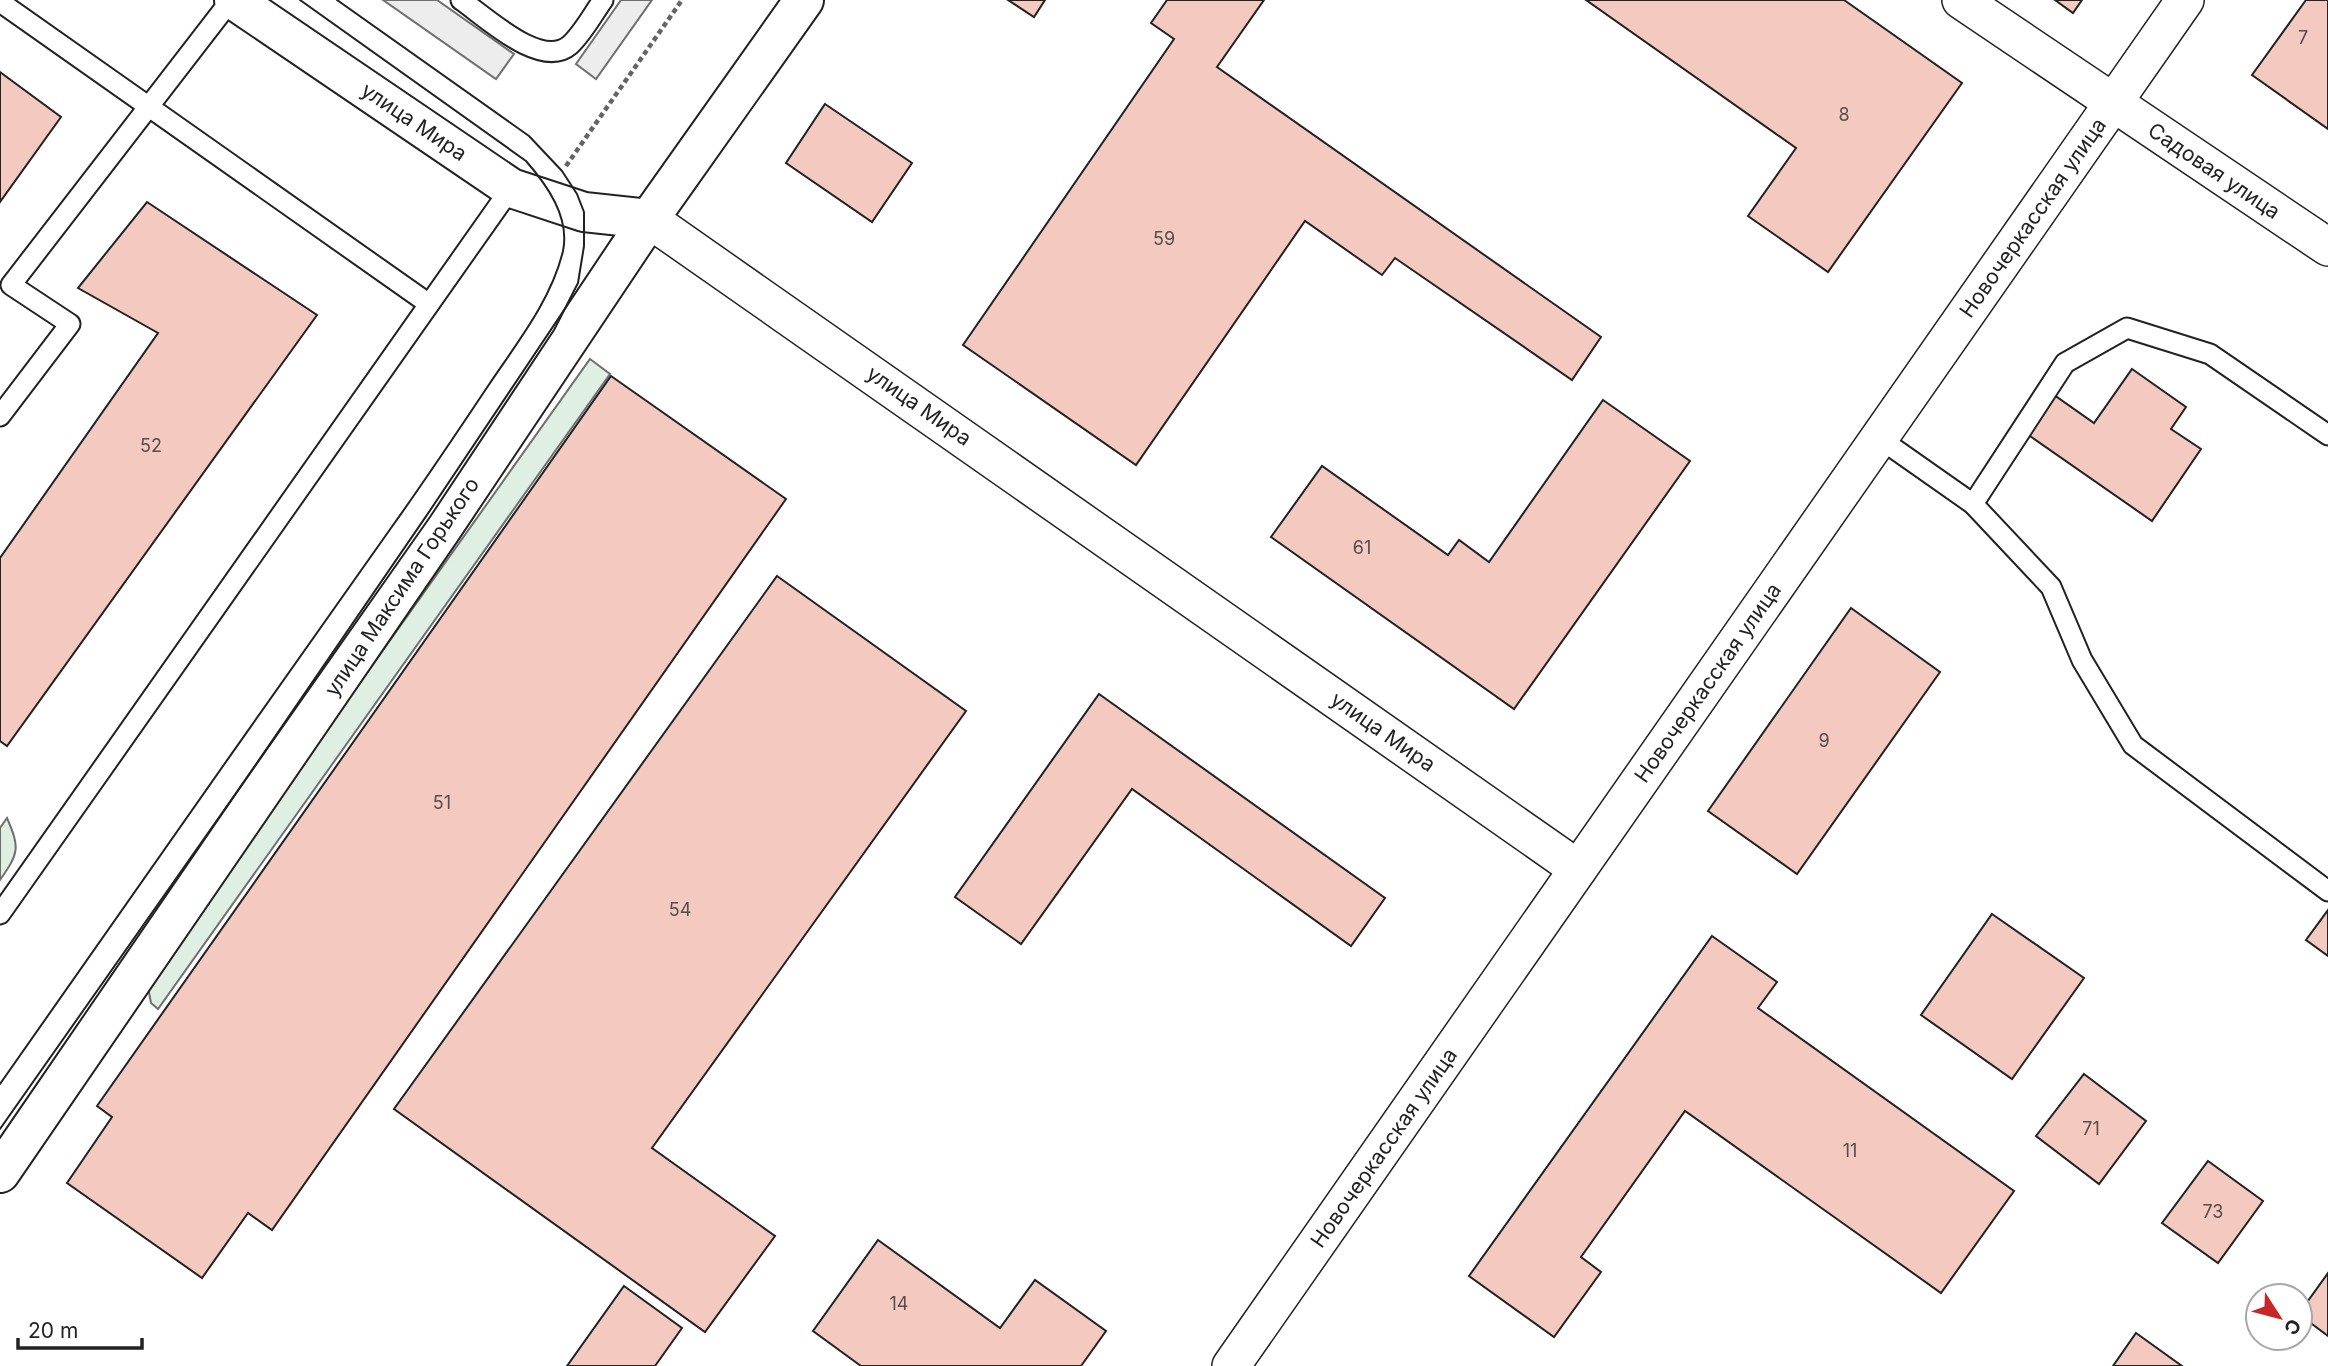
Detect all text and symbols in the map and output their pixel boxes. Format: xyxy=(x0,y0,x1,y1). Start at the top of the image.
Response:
house number: 7 xyxy=(2298,27,2308,48)
street label: улица Мира xyxy=(357,77,472,166)
house number: 8 xyxy=(1838,104,1850,125)
street label: Новочеркасская улица xyxy=(1954,113,2111,322)
street label: Садовая улица xyxy=(2144,117,2285,224)
house number: 59 xyxy=(1153,228,1175,249)
street label: улица Мира xyxy=(862,360,976,451)
house number: 52 xyxy=(140,435,162,456)
street label: улица Максима Горького xyxy=(319,473,484,701)
house number: 61 xyxy=(1353,537,1371,558)
street label: Новочеркасская улица xyxy=(1629,578,1786,787)
street label: улица Мира xyxy=(1326,686,1440,777)
house number: 9 xyxy=(1818,730,1830,751)
house number: 51 xyxy=(433,792,451,813)
house number: 54 xyxy=(669,899,691,920)
street label: Новочеркасская улица xyxy=(1305,1043,1462,1252)
house number: 71 xyxy=(2082,1118,2100,1139)
house number: 11 xyxy=(1843,1140,1857,1161)
house number: 73 xyxy=(2202,1201,2224,1222)
north arrow xyxy=(2244,1282,2314,1352)
house number: 14 xyxy=(890,1293,908,1314)
scale bar xyxy=(18,1306,142,1350)
text: С xyxy=(2279,1314,2306,1339)
text: 20 m xyxy=(28,1318,78,1343)

